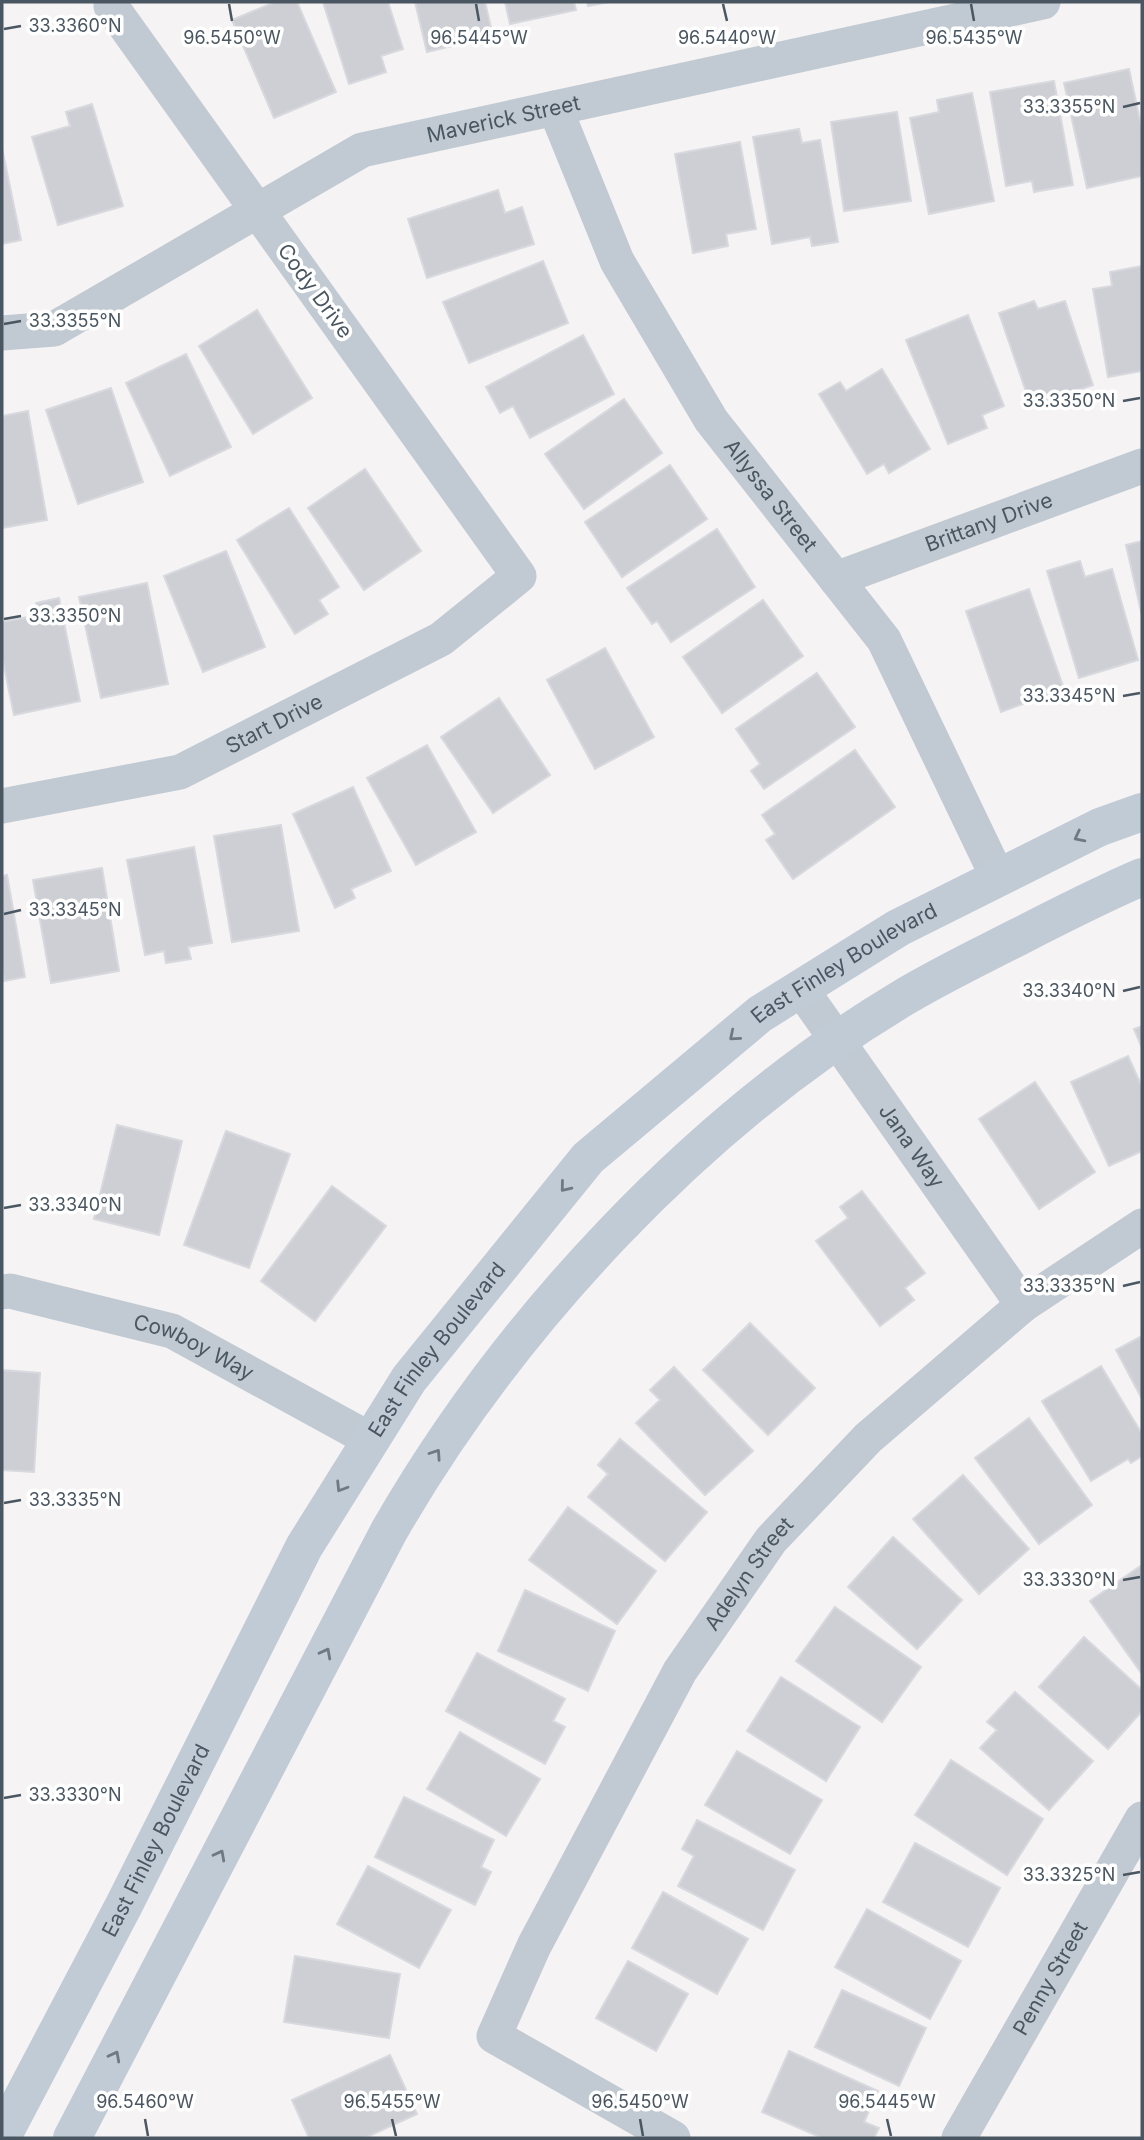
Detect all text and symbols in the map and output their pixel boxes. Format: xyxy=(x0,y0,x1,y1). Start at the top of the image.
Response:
text: 33.3360°N xyxy=(28,15,122,36)
text: 96.5450°W xyxy=(183,27,281,48)
text: 96.5445°W xyxy=(430,27,528,48)
text: 96.5440°W xyxy=(678,27,776,48)
text: 96.5435°W xyxy=(925,27,1023,48)
street label: Maverick Street xyxy=(424,90,582,148)
text: 33.3355°N xyxy=(1023,96,1115,117)
street label: Cody Drive xyxy=(273,239,358,343)
text: 33.3355°N xyxy=(29,310,121,331)
text: 33.3350°N xyxy=(1023,390,1115,411)
street label: Allyssa Street xyxy=(719,434,823,557)
street label: Brittany Drive xyxy=(921,487,1056,557)
text: 33.3350°N xyxy=(29,605,121,626)
text: 33.3345°N xyxy=(1022,685,1116,706)
street label: Start Drive xyxy=(221,688,327,759)
one-way arrow xyxy=(1074,829,1086,843)
street label: East Finley Boulevard xyxy=(746,898,941,1028)
text: 33.3345°N xyxy=(28,899,122,920)
text: 33.3340°N xyxy=(1022,980,1116,1001)
one-way arrow xyxy=(729,1028,742,1040)
street label: Jana Way xyxy=(874,1099,950,1193)
one-way arrow xyxy=(561,1179,573,1192)
text: 33.3340°N xyxy=(28,1194,122,1215)
street label: East Finley Boulevard xyxy=(363,1257,510,1441)
text: 33.3335°N xyxy=(1023,1275,1115,1296)
street label: Cowboy Way xyxy=(131,1309,258,1385)
one-way arrow xyxy=(428,1449,441,1462)
one-way arrow xyxy=(337,1479,350,1492)
text: 33.3335°N xyxy=(29,1489,121,1510)
street label: Adelyn Street xyxy=(699,1512,798,1635)
text: 33.3330°N xyxy=(1022,1569,1116,1590)
one-way arrow xyxy=(317,1648,331,1660)
street label: East Finley Boulevard xyxy=(96,1740,215,1941)
text: 33.3330°N xyxy=(28,1784,122,1805)
one-way arrow xyxy=(212,1849,225,1862)
text: 33.3325°N xyxy=(1023,1864,1115,1885)
street label: Penny Street xyxy=(1008,1917,1093,2039)
one-way arrow xyxy=(106,2051,120,2063)
text: 96.5460°W xyxy=(96,2091,194,2112)
text: 96.5455°W xyxy=(343,2091,441,2112)
text: 96.5450°W xyxy=(591,2091,689,2112)
text: 96.5445°W xyxy=(838,2091,936,2112)

